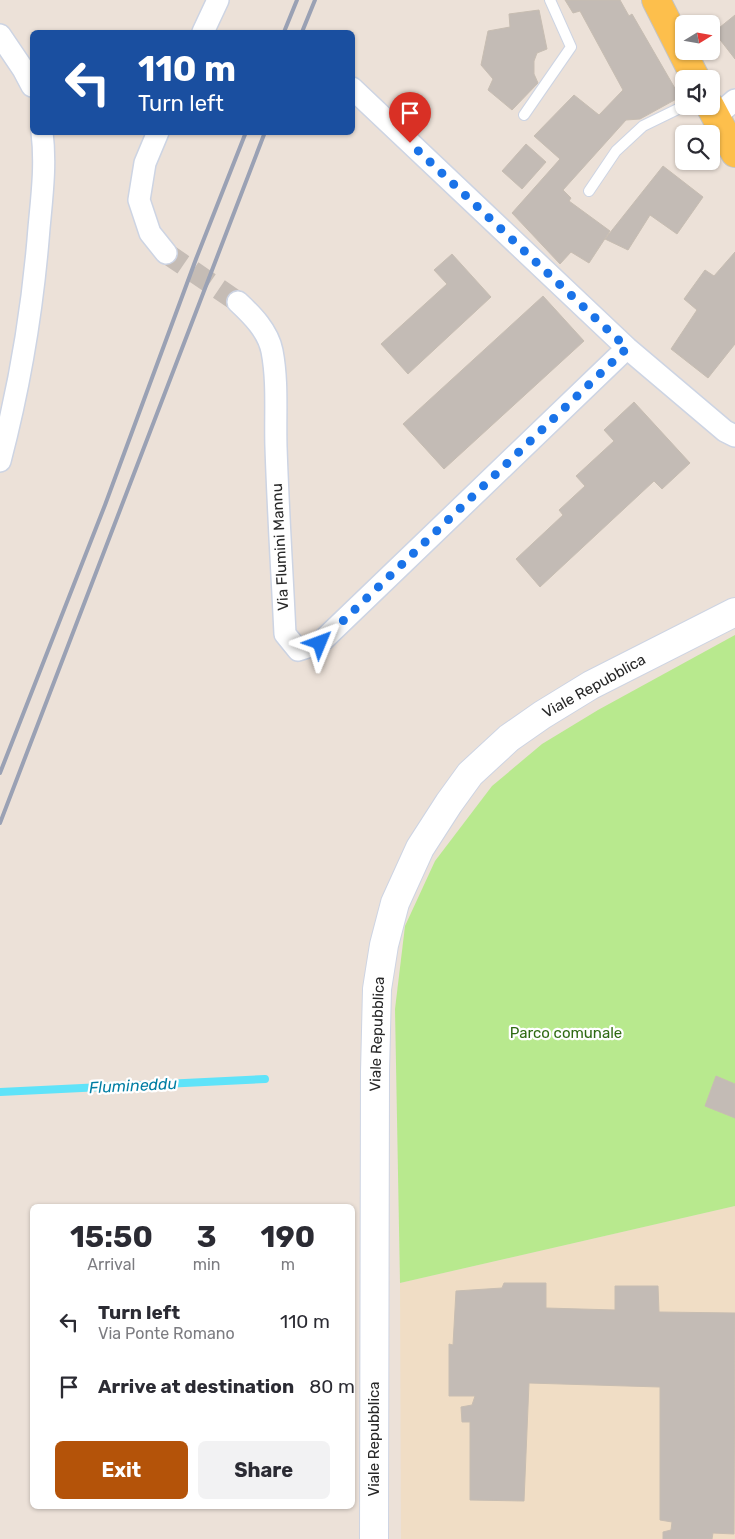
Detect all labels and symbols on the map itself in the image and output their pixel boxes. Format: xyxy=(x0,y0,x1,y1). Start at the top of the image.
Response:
north arrow xyxy=(675,15,720,60)
pin xyxy=(389,92,431,143)
street label: Via Flumini Mannu xyxy=(268,483,292,611)
position arrow xyxy=(293,616,345,668)
street label: Viale Repubblica xyxy=(539,650,649,722)
street label: Viale Repubblica xyxy=(366,976,388,1092)
park label: Parco comunale xyxy=(510,1024,622,1042)
water label: Flumineddu xyxy=(88,1074,178,1097)
street label: Viale Repubblica xyxy=(365,1381,383,1497)

